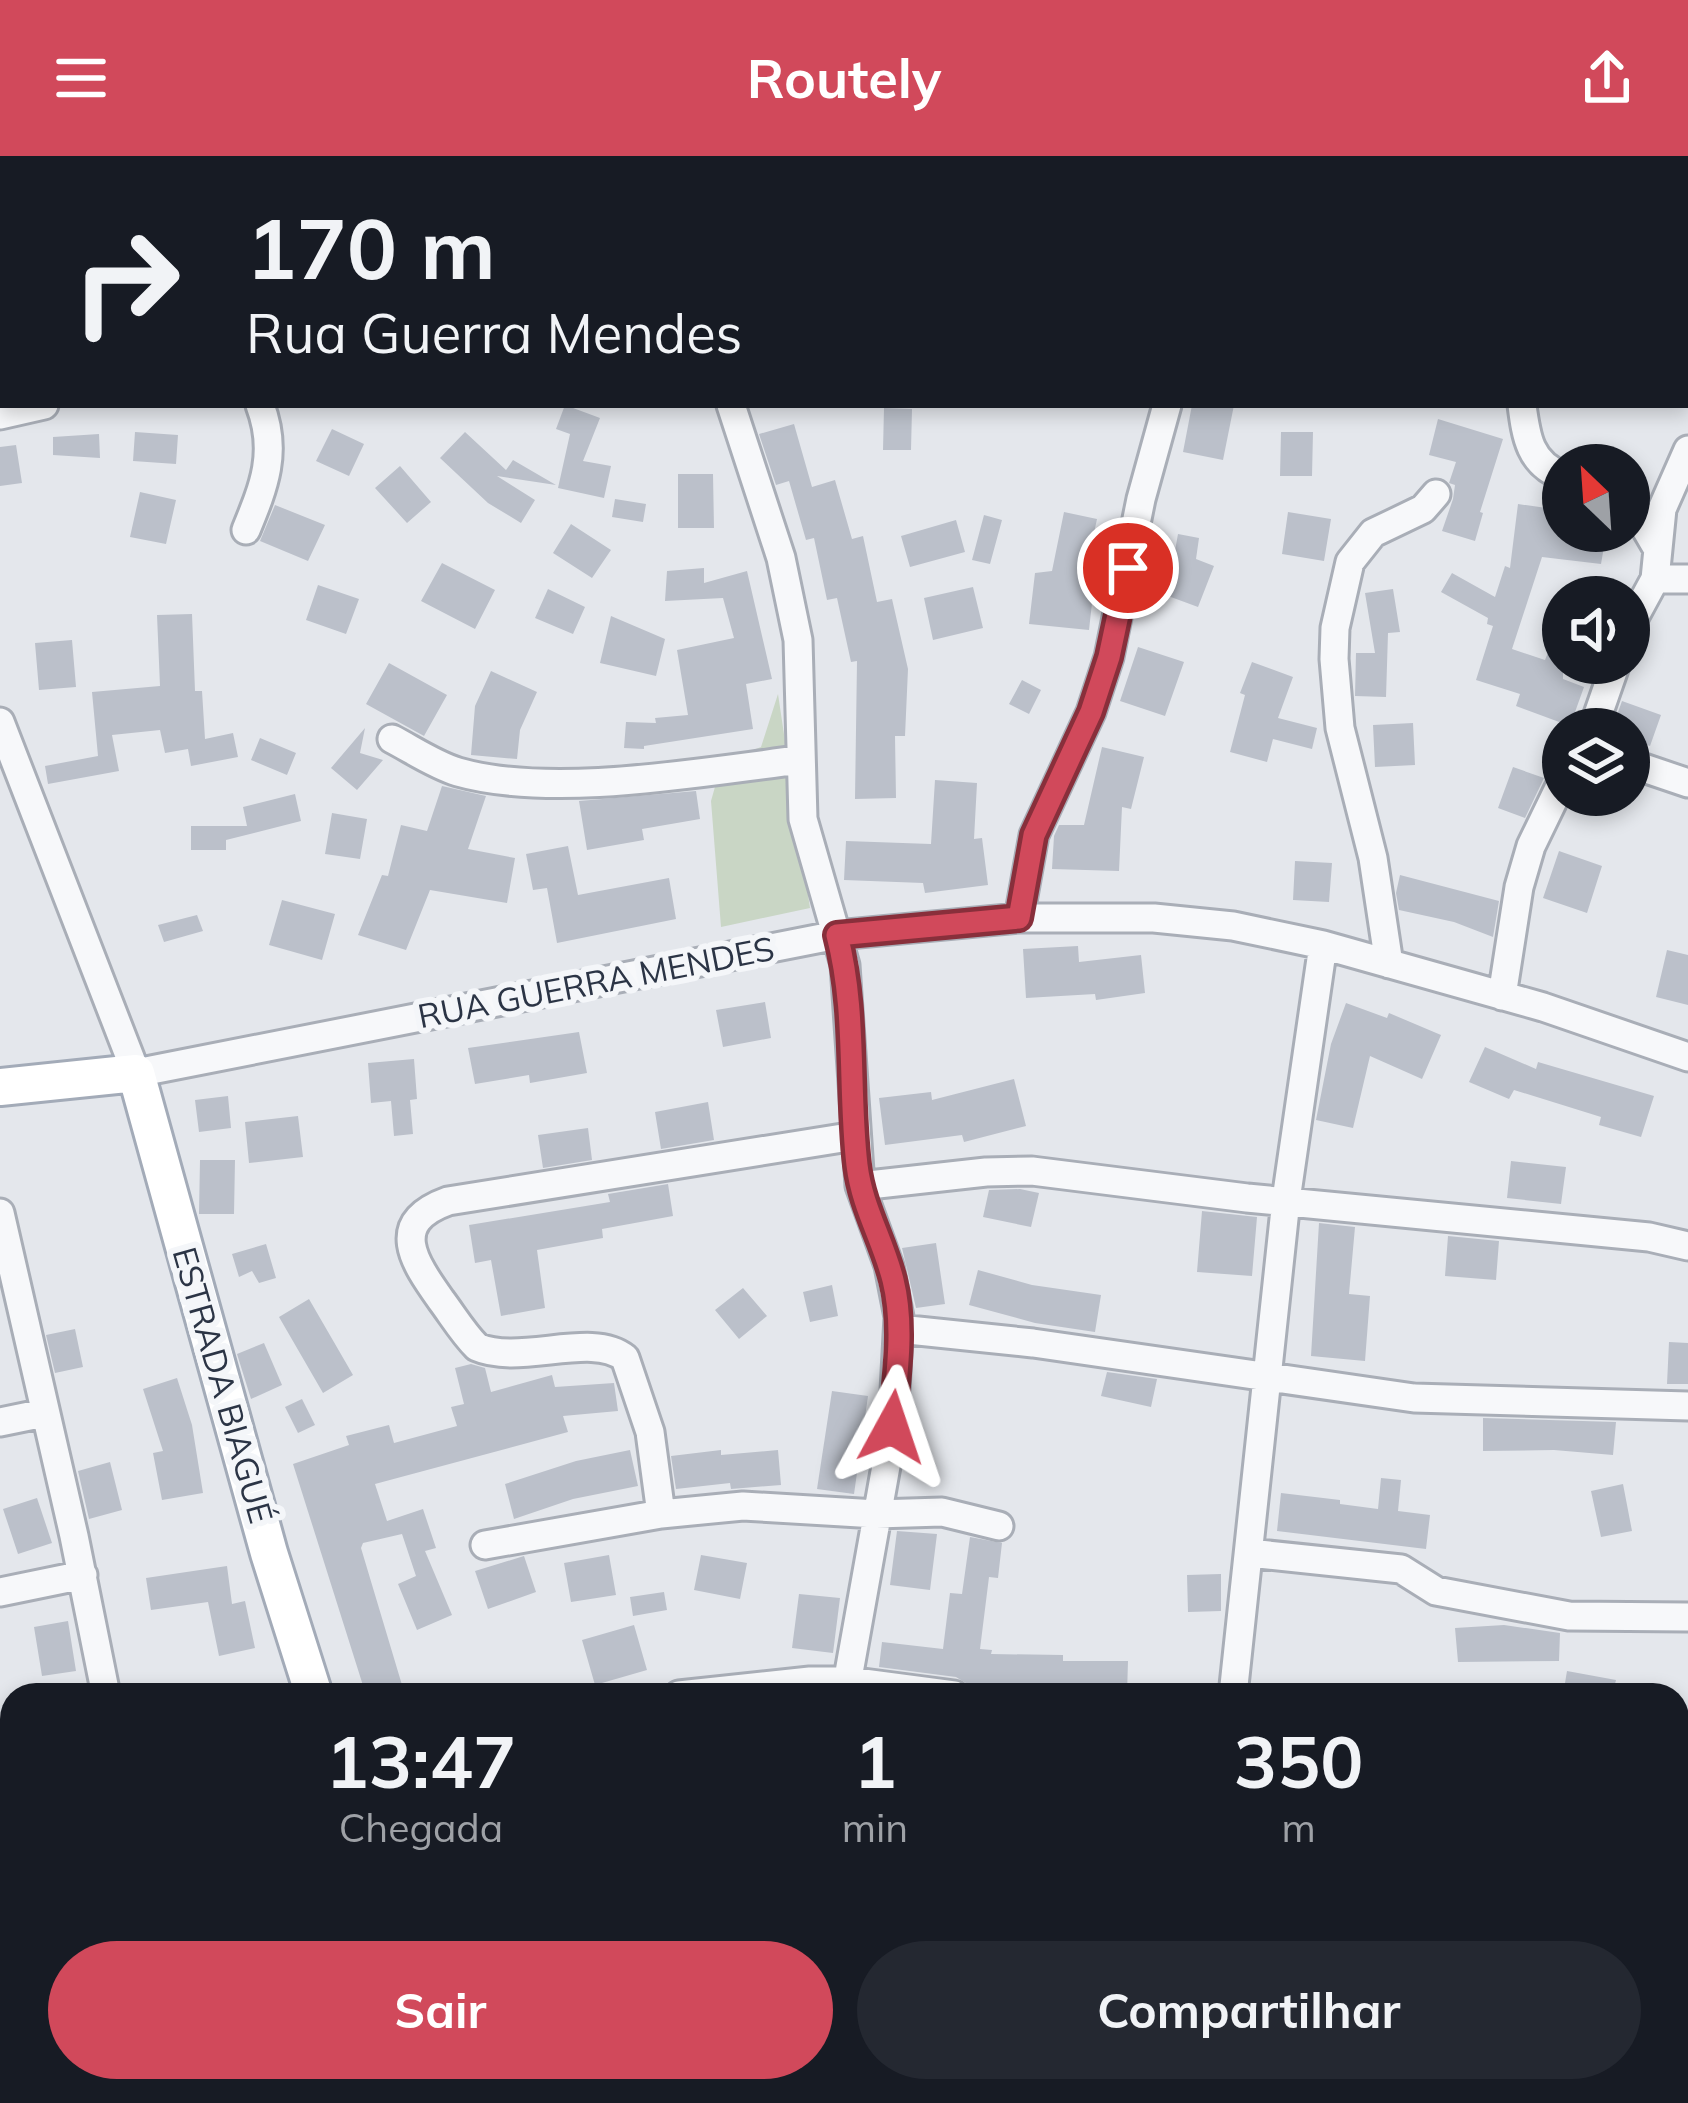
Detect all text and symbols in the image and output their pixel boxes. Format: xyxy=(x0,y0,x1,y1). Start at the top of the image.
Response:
text: Routely xyxy=(747,44,941,112)
icon: menu xyxy=(48,45,114,111)
icon: share xyxy=(1574,45,1640,111)
text: 170 m xyxy=(246,195,496,300)
icon: right xyxy=(48,204,204,360)
text: Rua Guerra Mendes xyxy=(246,299,742,367)
north arrow xyxy=(1542,444,1650,552)
map controls xyxy=(1542,444,1650,816)
pin xyxy=(1077,517,1179,619)
icon: arrive xyxy=(1095,535,1161,601)
button: sound xyxy=(1542,576,1650,684)
button: layers xyxy=(1542,708,1650,816)
street label: RUA GUERRA MENDES xyxy=(414,927,778,1036)
street label: ESTRADA BIAGUÉ xyxy=(164,1242,283,1528)
position arrow xyxy=(829,1364,955,1490)
text: 13:47 xyxy=(326,1716,516,1806)
text: 1 xyxy=(853,1716,897,1806)
text: 350 xyxy=(1234,1716,1363,1806)
text: Chegada xyxy=(339,1803,503,1852)
text: min xyxy=(842,1803,908,1852)
text: m xyxy=(1281,1803,1316,1852)
button: Sair xyxy=(48,1941,833,2079)
button: Compartilhar xyxy=(857,1941,1641,2079)

